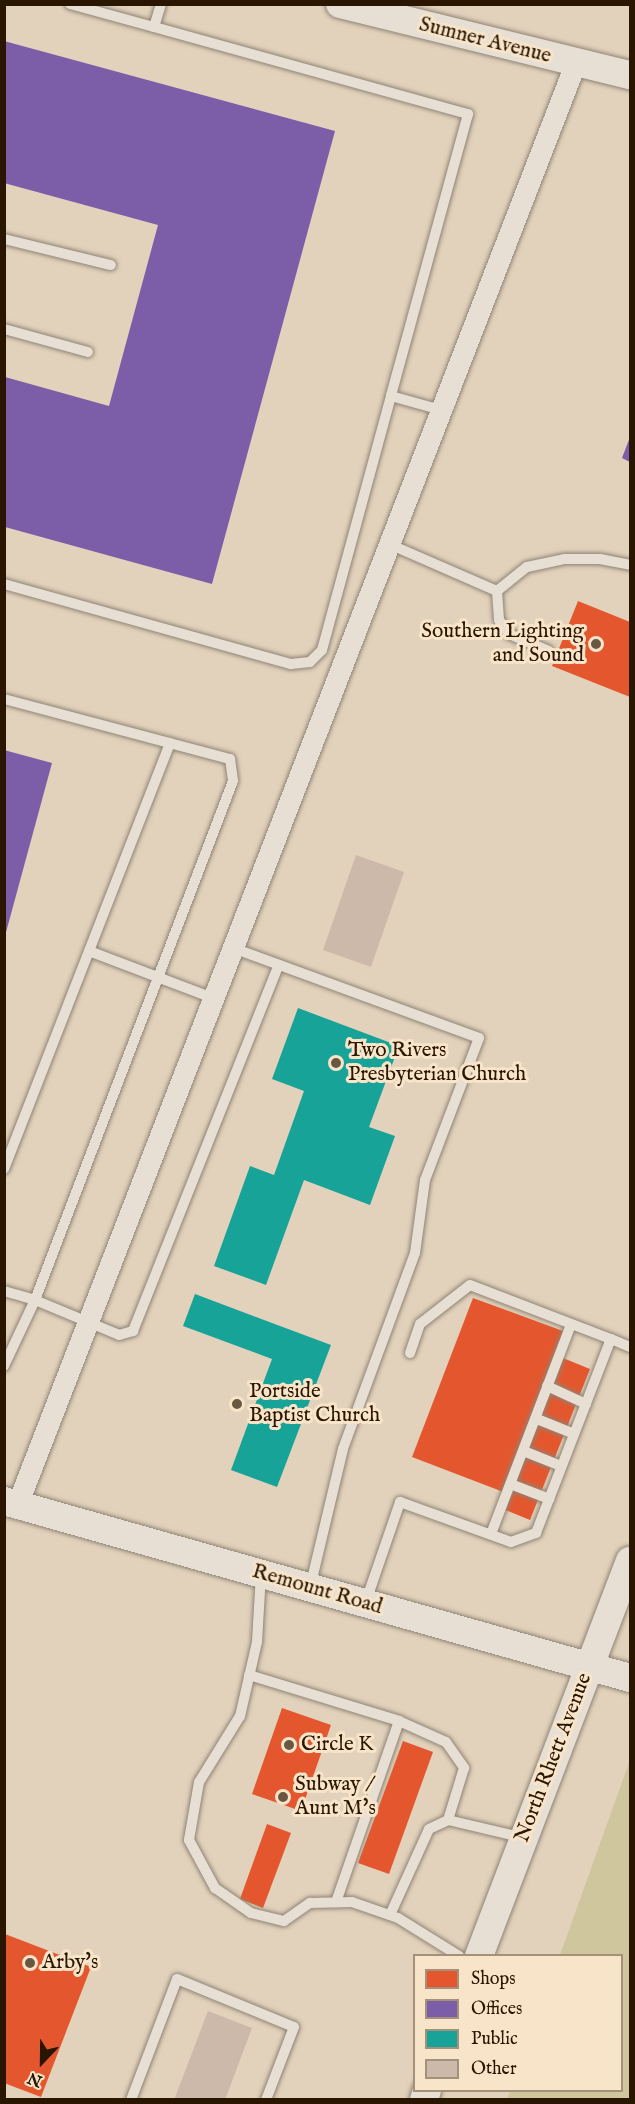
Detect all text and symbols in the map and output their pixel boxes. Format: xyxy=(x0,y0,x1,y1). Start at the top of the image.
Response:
street label: Sumner Avenue xyxy=(416,12,554,70)
place label: Southern Lighting and Sound xyxy=(421,619,584,669)
marker: Southern Lighting and Sound xyxy=(589,637,603,651)
place label: Two Rivers Presbyterian Church xyxy=(348,1038,526,1088)
marker: Two Rivers Presbyterian Church xyxy=(329,1056,343,1070)
place label: Portside Baptist Church xyxy=(249,1379,380,1429)
marker: Portside Baptist Church xyxy=(230,1397,244,1411)
street label: Remount Road xyxy=(249,1559,385,1621)
street label: North Rhett Avenue xyxy=(510,1670,598,1846)
place label: Circle K xyxy=(301,1732,373,1758)
marker: Circle K xyxy=(282,1738,296,1752)
place label: Subway / Aunt M's xyxy=(295,1772,376,1822)
marker: Subway / Aunt M's xyxy=(276,1790,290,1804)
place label: Arby's xyxy=(42,1950,98,1976)
legend xyxy=(413,1954,623,2092)
marker: Arby's xyxy=(23,1956,37,1970)
text: Shops xyxy=(471,1968,516,1991)
text: Offices xyxy=(471,1998,522,2021)
text: Public xyxy=(471,2028,518,2051)
north arrow xyxy=(12,2032,72,2092)
text: Other xyxy=(471,2058,517,2081)
text: N xyxy=(25,2067,45,2091)

